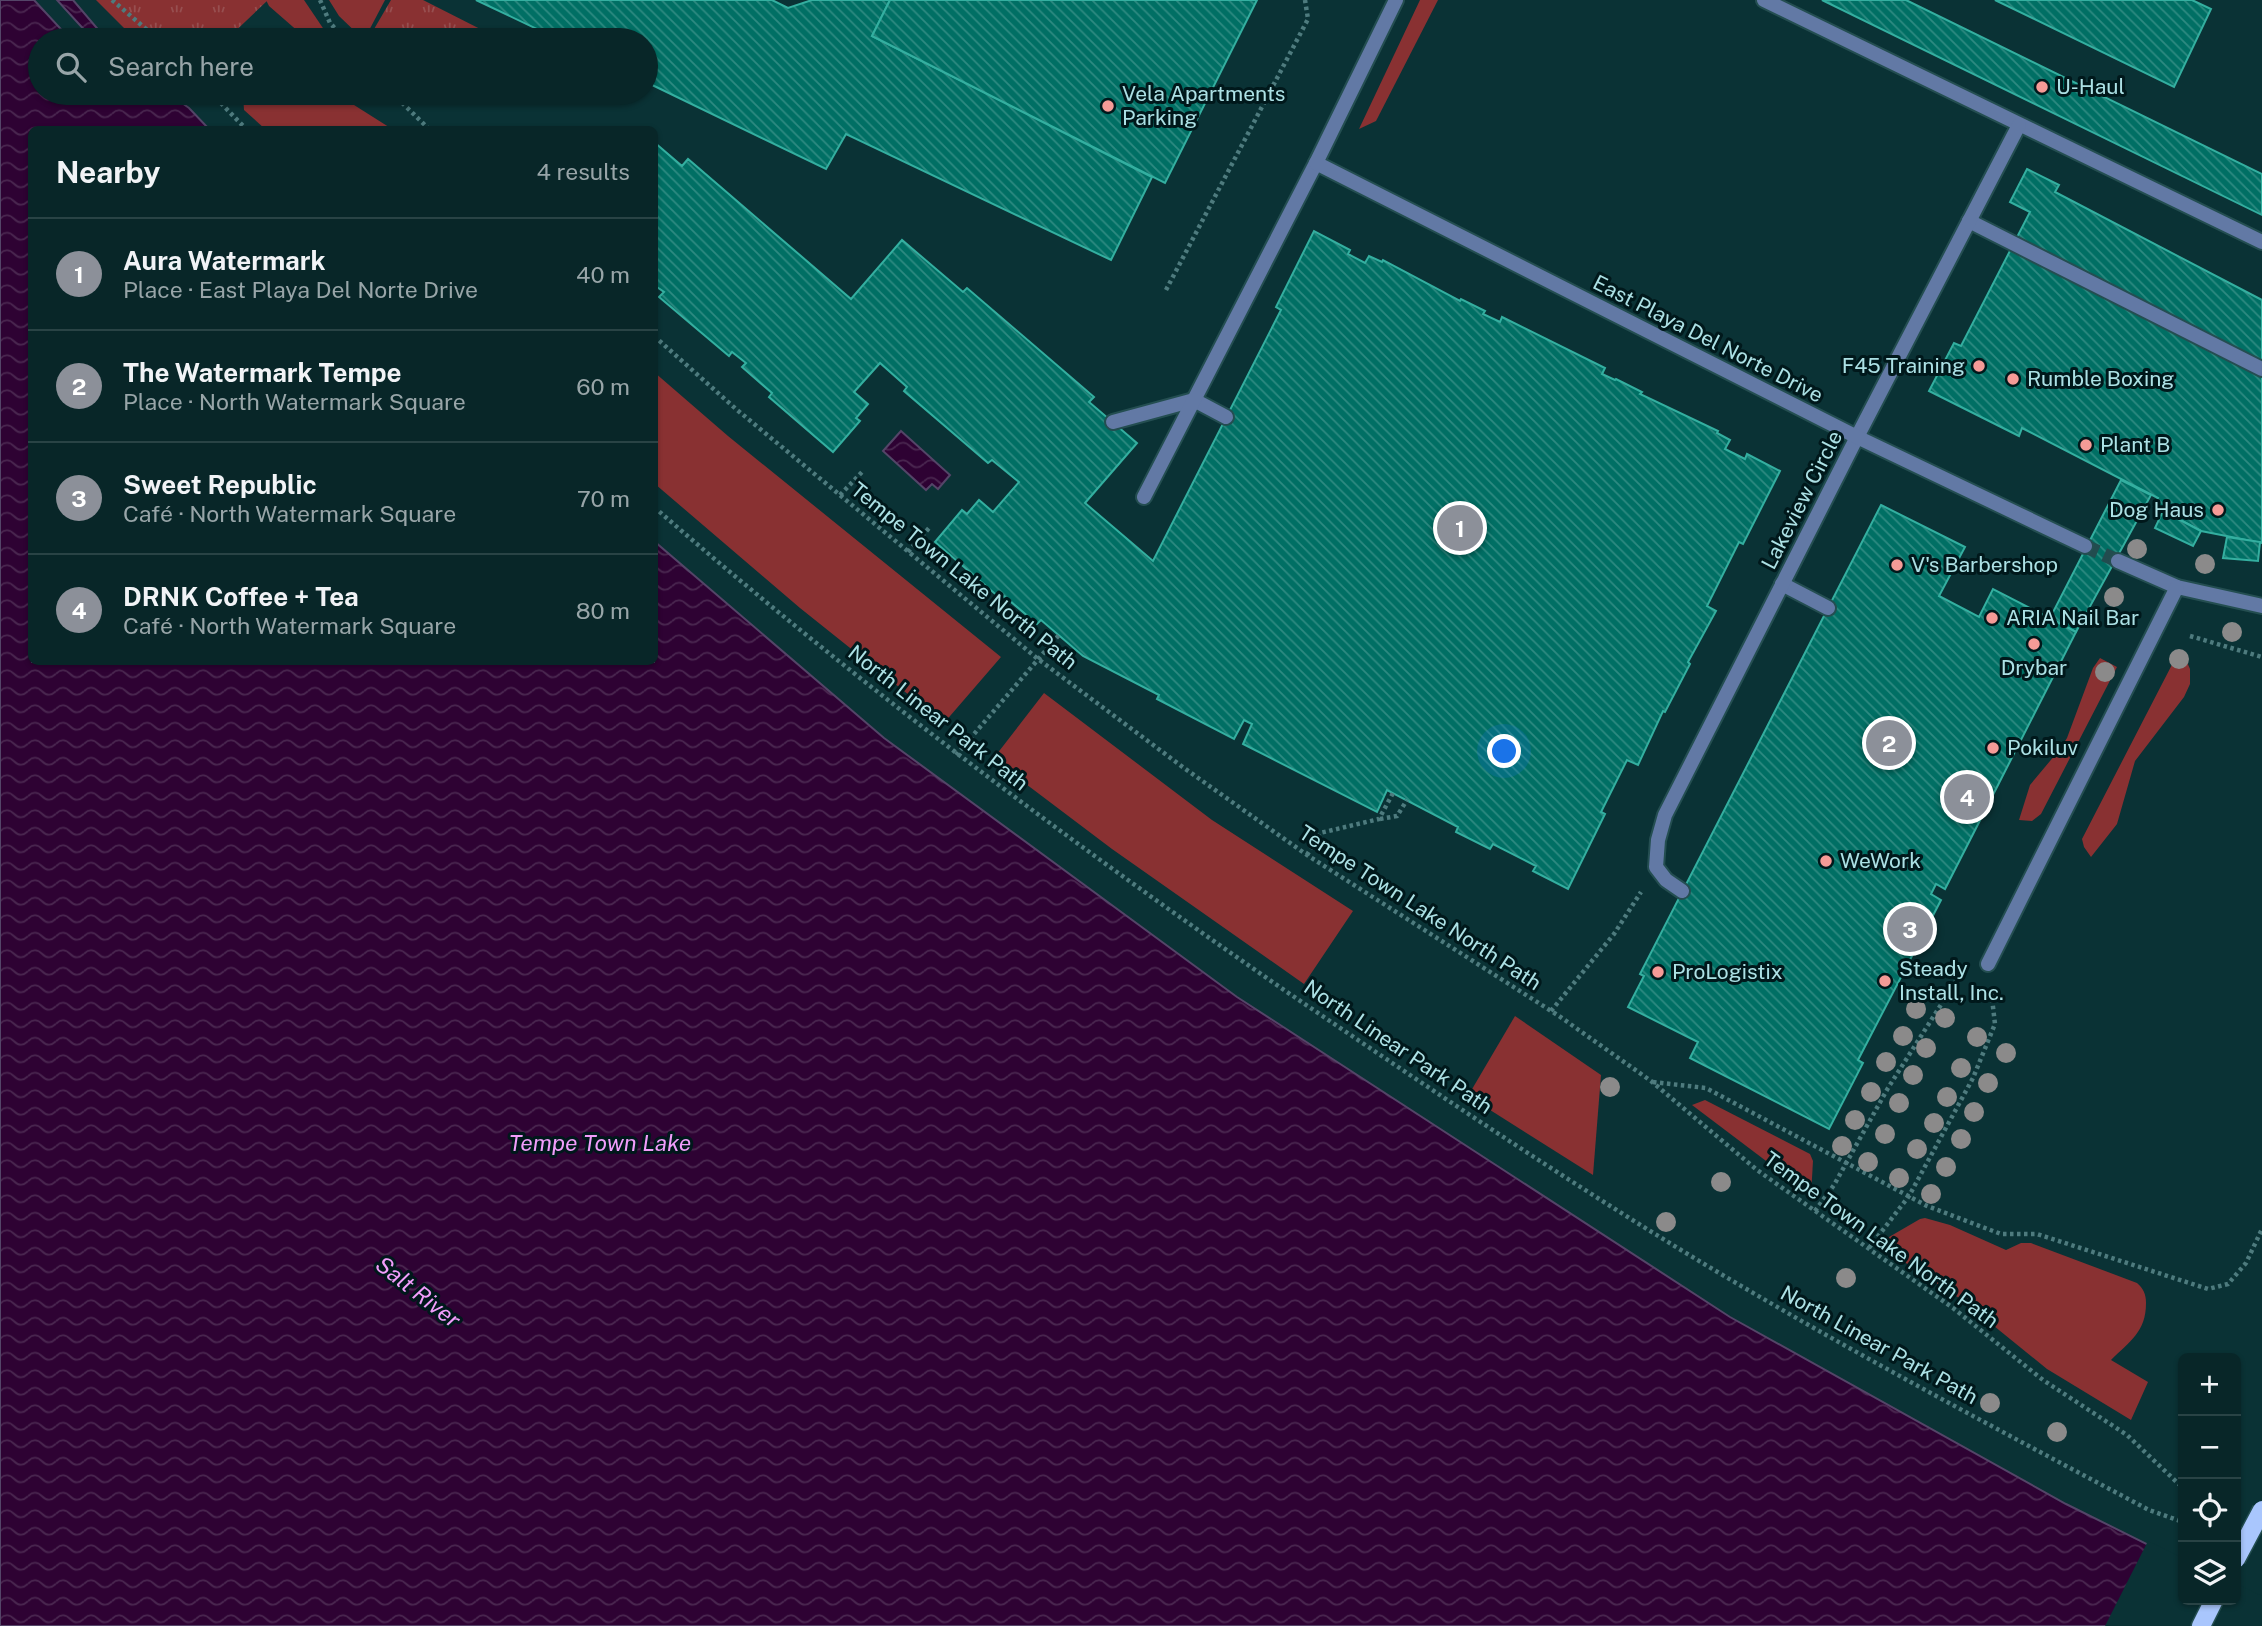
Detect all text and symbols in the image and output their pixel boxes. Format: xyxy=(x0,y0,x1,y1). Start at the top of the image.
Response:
search box xyxy=(28,28,658,105)
icon: search xyxy=(52,48,90,86)
text: Search here xyxy=(108,51,254,82)
place label: U-Haul xyxy=(2056,74,2125,99)
marker: U-Haul xyxy=(2034,79,2050,95)
place label: Vela Apartments Parking xyxy=(1122,81,1286,130)
marker: Vela Apartments Parking xyxy=(1100,98,1116,114)
text: Nearby xyxy=(56,154,160,190)
text: 4 results xyxy=(536,158,630,185)
text: Aura Watermark xyxy=(123,245,326,276)
text: 1 xyxy=(74,261,84,288)
text: 40 m xyxy=(576,261,630,288)
street label: East Playa Del Norte Drive xyxy=(1589,270,1828,408)
text: Place · East Playa Del Norte Drive xyxy=(123,276,478,303)
place label: F45 Training xyxy=(1842,353,1965,378)
text: The Watermark Tempe xyxy=(123,357,402,388)
marker: F45 Training xyxy=(1971,358,1987,374)
place label: Rumble Boxing xyxy=(2027,366,2174,391)
marker: Rumble Boxing xyxy=(2005,371,2021,387)
text: 2 xyxy=(72,373,86,400)
text: 60 m xyxy=(576,373,630,400)
text: Place · North Watermark Square xyxy=(123,388,466,415)
street label: Lakeview Circle xyxy=(1756,426,1847,573)
place label: Plant B xyxy=(2100,432,2170,457)
marker: Plant B xyxy=(2078,437,2094,453)
text: Sweet Republic xyxy=(123,469,317,500)
street label: Tempe Town Lake North Path xyxy=(846,477,1082,675)
text: 3 xyxy=(71,485,87,512)
text: 70 m xyxy=(577,485,630,512)
place label: Dog Haus xyxy=(2109,497,2204,522)
text: Café · North Watermark Square xyxy=(123,500,456,527)
pin: 1 xyxy=(1437,502,1483,554)
marker: Dog Haus xyxy=(2210,502,2226,518)
place label: V's Barbershop xyxy=(1911,552,2058,577)
marker: V's Barbershop xyxy=(1889,557,1905,573)
text: DRNK Coffee + Tea xyxy=(123,581,359,612)
text: 4 xyxy=(71,597,87,624)
text: 80 m xyxy=(576,597,630,624)
place label: ARIA Nail Bar xyxy=(2006,605,2139,630)
marker: ARIA Nail Bar xyxy=(1984,610,2000,626)
text: Café · North Watermark Square xyxy=(123,612,456,639)
marker: Drybar xyxy=(2026,636,2042,652)
street label: North Linear Park Path xyxy=(843,640,1033,796)
place label: Drybar xyxy=(2001,655,2067,680)
pin: 2 xyxy=(1866,717,1912,769)
your location xyxy=(1487,734,1521,768)
place label: Pokiluv xyxy=(2007,735,2078,760)
marker: Pokiluv xyxy=(1985,740,2001,756)
pin: 4 xyxy=(1944,771,1990,823)
street label: Tempe Town Lake North Path xyxy=(1294,820,1546,995)
place label: WeWork xyxy=(1840,848,1921,873)
marker: WeWork xyxy=(1818,853,1834,869)
pin: 3 xyxy=(1887,903,1933,955)
place label: Steady Install, Inc. xyxy=(1899,956,2004,1005)
place label: ProLogistix xyxy=(1672,959,1783,984)
marker: ProLogistix xyxy=(1650,964,1666,980)
marker: Steady Install, Inc. xyxy=(1877,973,1893,989)
street label: North Linear Park Path xyxy=(1299,974,1497,1119)
water label: Tempe Town Lake xyxy=(509,1129,691,1156)
street label: Tempe Town Lake North Path xyxy=(1759,1146,2003,1333)
water label: Salt River xyxy=(371,1250,466,1333)
street label: North Linear Park Path xyxy=(1776,1280,1982,1409)
map controls xyxy=(2178,1353,2241,1605)
button: + xyxy=(2178,1353,2241,1416)
button: − xyxy=(2178,1416,2241,1479)
button: locate xyxy=(2178,1479,2241,1542)
button: layers xyxy=(2178,1542,2241,1605)

